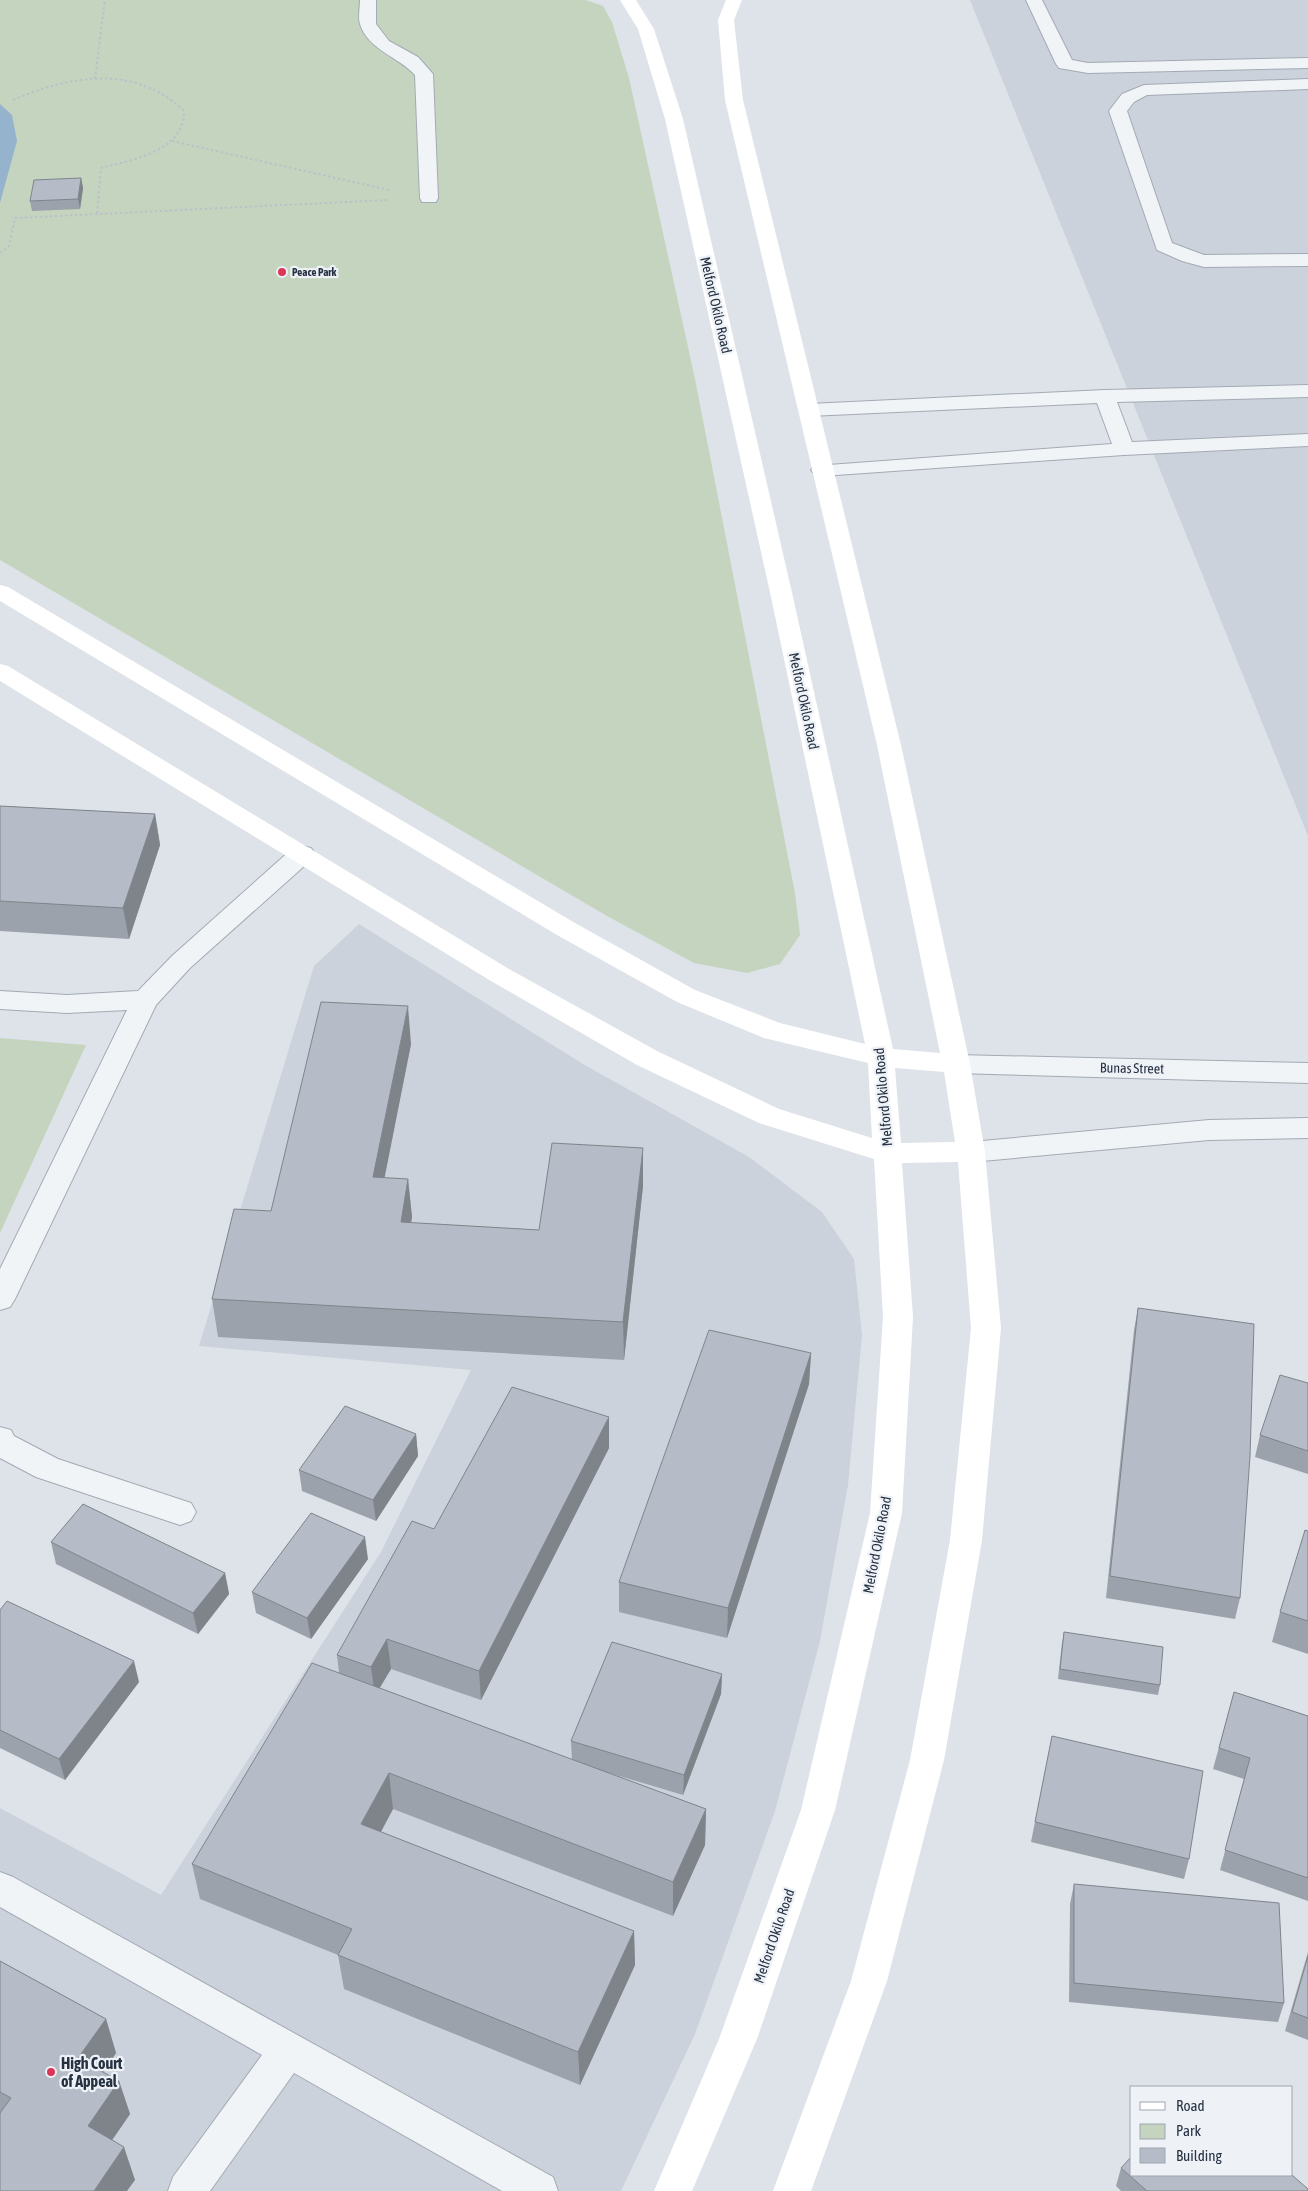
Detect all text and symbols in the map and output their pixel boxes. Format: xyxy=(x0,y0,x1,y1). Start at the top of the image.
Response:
street label: Melford Okilo Road xyxy=(697,255,735,355)
marker: Peace Park xyxy=(276,266,288,278)
place label: Peace Park xyxy=(292,266,336,278)
street label: Melford Okilo Road xyxy=(786,651,822,751)
street label: Melford Okilo Road xyxy=(871,1047,895,1147)
street label: Bunas Street xyxy=(1100,1059,1164,1077)
street label: Melford Okilo Road xyxy=(860,1495,894,1595)
street label: Melford Okilo Road xyxy=(750,1887,798,1985)
place label: High Court of Appeal xyxy=(61,2054,123,2090)
marker: High Court of Appeal xyxy=(45,2066,57,2078)
legend xyxy=(1130,2086,1293,2176)
text: Road xyxy=(1176,2097,1205,2114)
text: Park xyxy=(1176,2122,1201,2139)
text: Building xyxy=(1176,2147,1222,2164)

